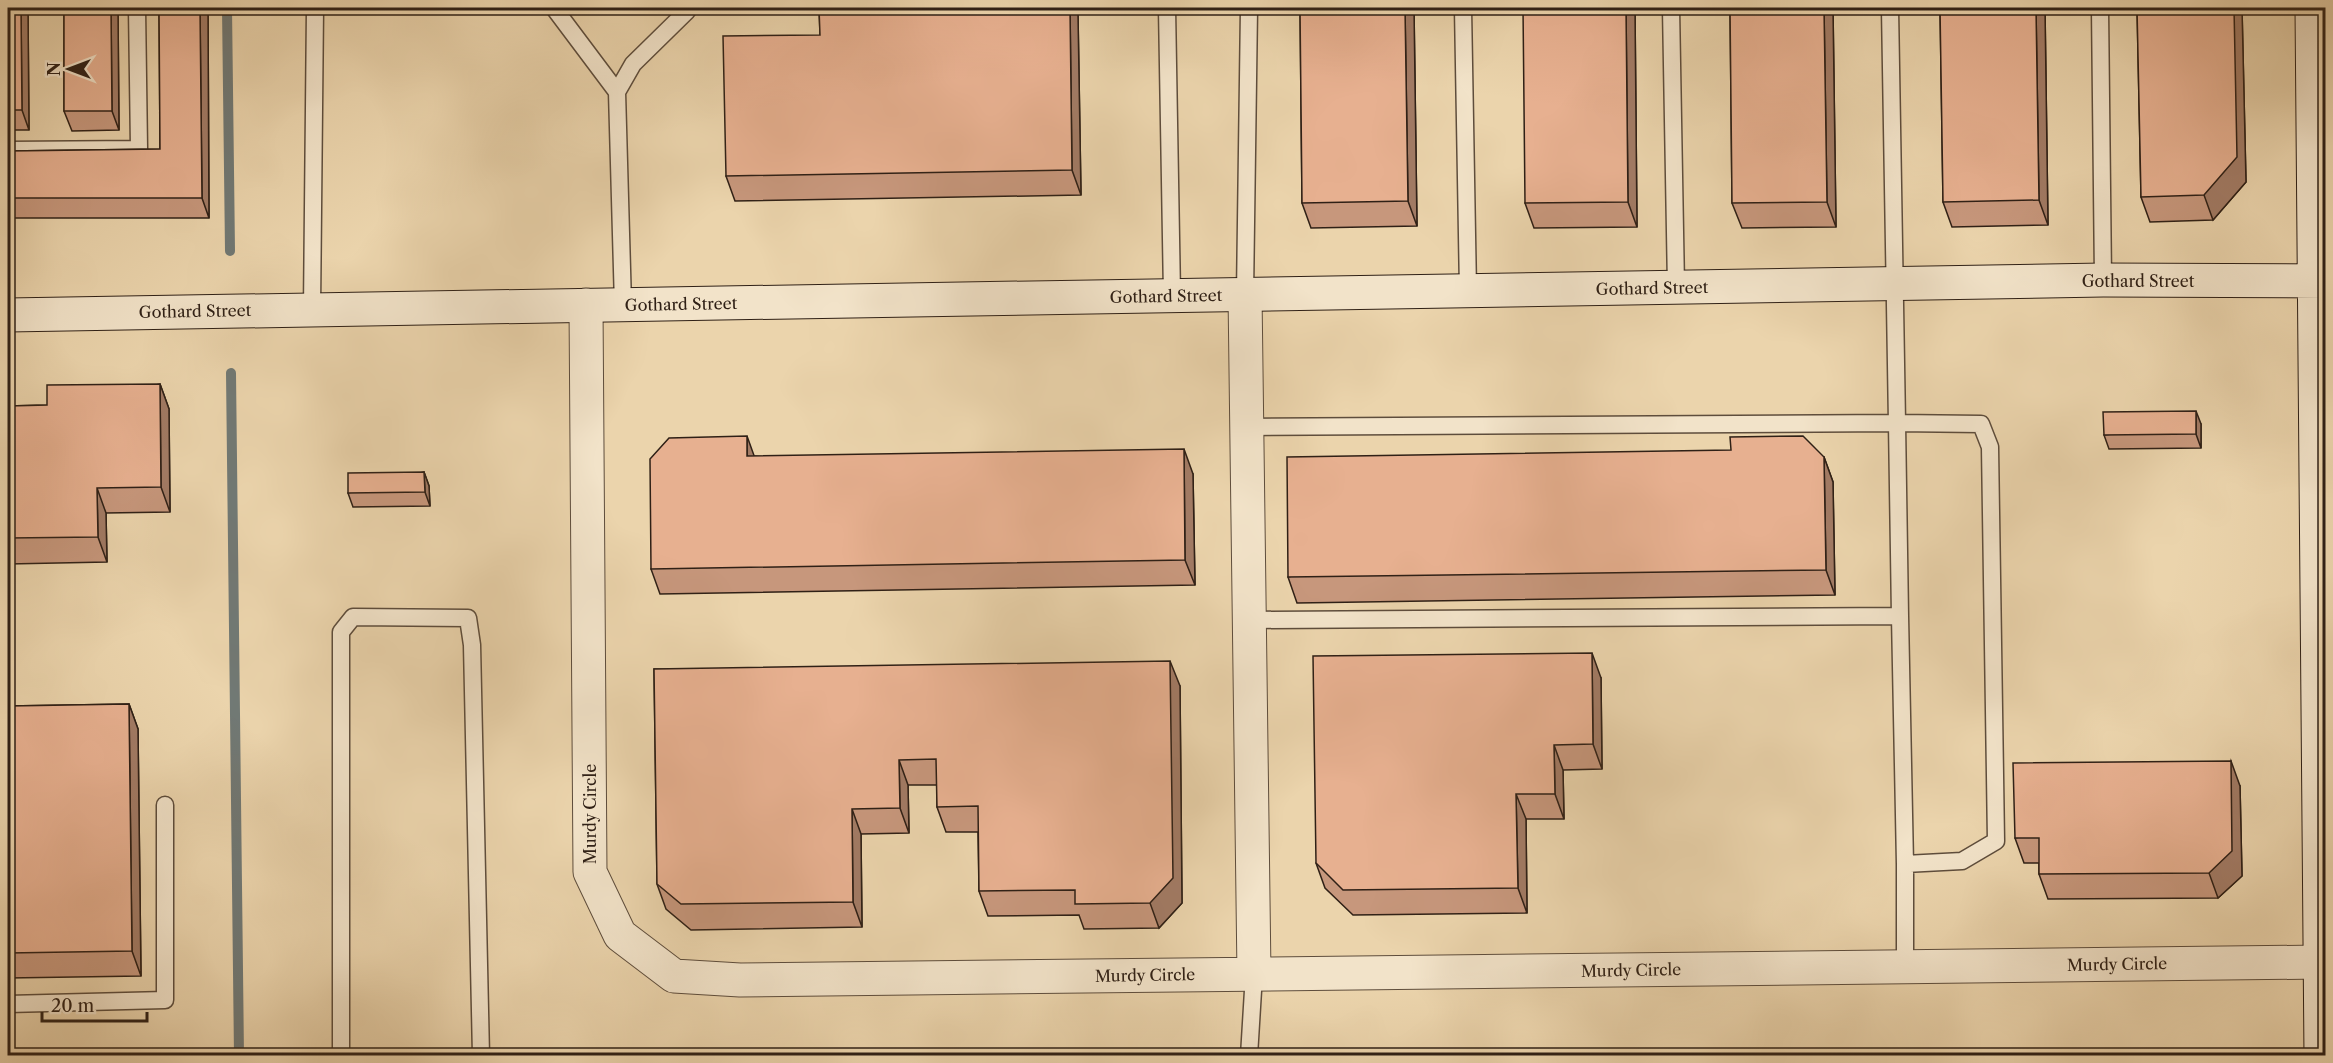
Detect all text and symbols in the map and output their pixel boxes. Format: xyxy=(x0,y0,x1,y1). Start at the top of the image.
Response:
north arrow xyxy=(39,39,99,99)
text: N xyxy=(44,62,64,76)
street label: Gothard Street xyxy=(2082,271,2195,291)
street label: Gothard Street xyxy=(1595,277,1709,299)
street label: Gothard Street xyxy=(1109,285,1223,307)
street label: Gothard Street xyxy=(624,293,738,315)
street label: Gothard Street xyxy=(138,300,252,322)
street label: Murdy Circle xyxy=(580,764,600,864)
street label: Murdy Circle xyxy=(2067,953,2167,975)
street label: Murdy Circle xyxy=(1581,959,1681,981)
street label: Murdy Circle xyxy=(1095,964,1195,986)
scale bar xyxy=(42,985,147,1023)
text: 20 m xyxy=(51,995,95,1017)

